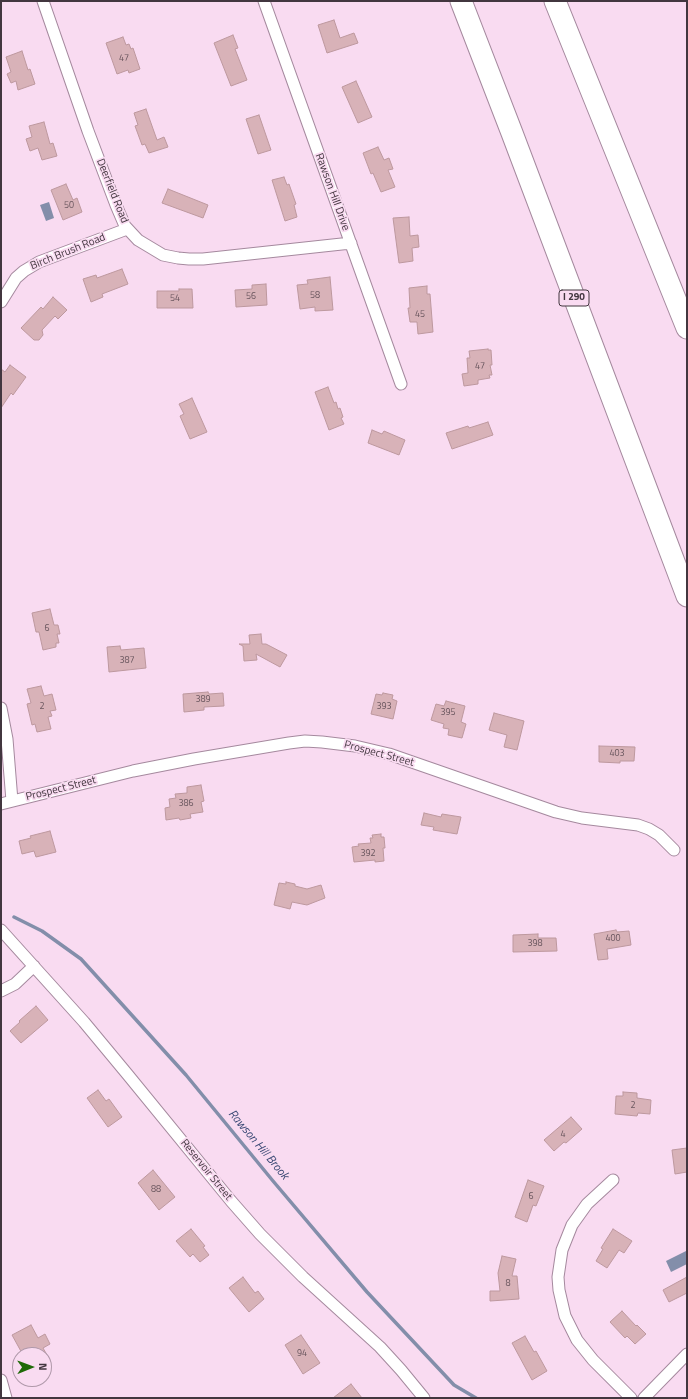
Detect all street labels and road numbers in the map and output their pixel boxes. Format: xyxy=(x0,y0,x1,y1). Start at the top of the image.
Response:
street label: Rawson Hill Drive xyxy=(312,152,352,232)
street label: Deerfield Road xyxy=(93,157,131,225)
street label: Birch Brush Road xyxy=(29,231,107,273)
road number: I 290 xyxy=(559,290,589,306)
street label: Prospect Street xyxy=(343,738,415,770)
street label: Prospect Street xyxy=(25,774,97,804)
street label: Reservoir Street xyxy=(177,1137,235,1203)

